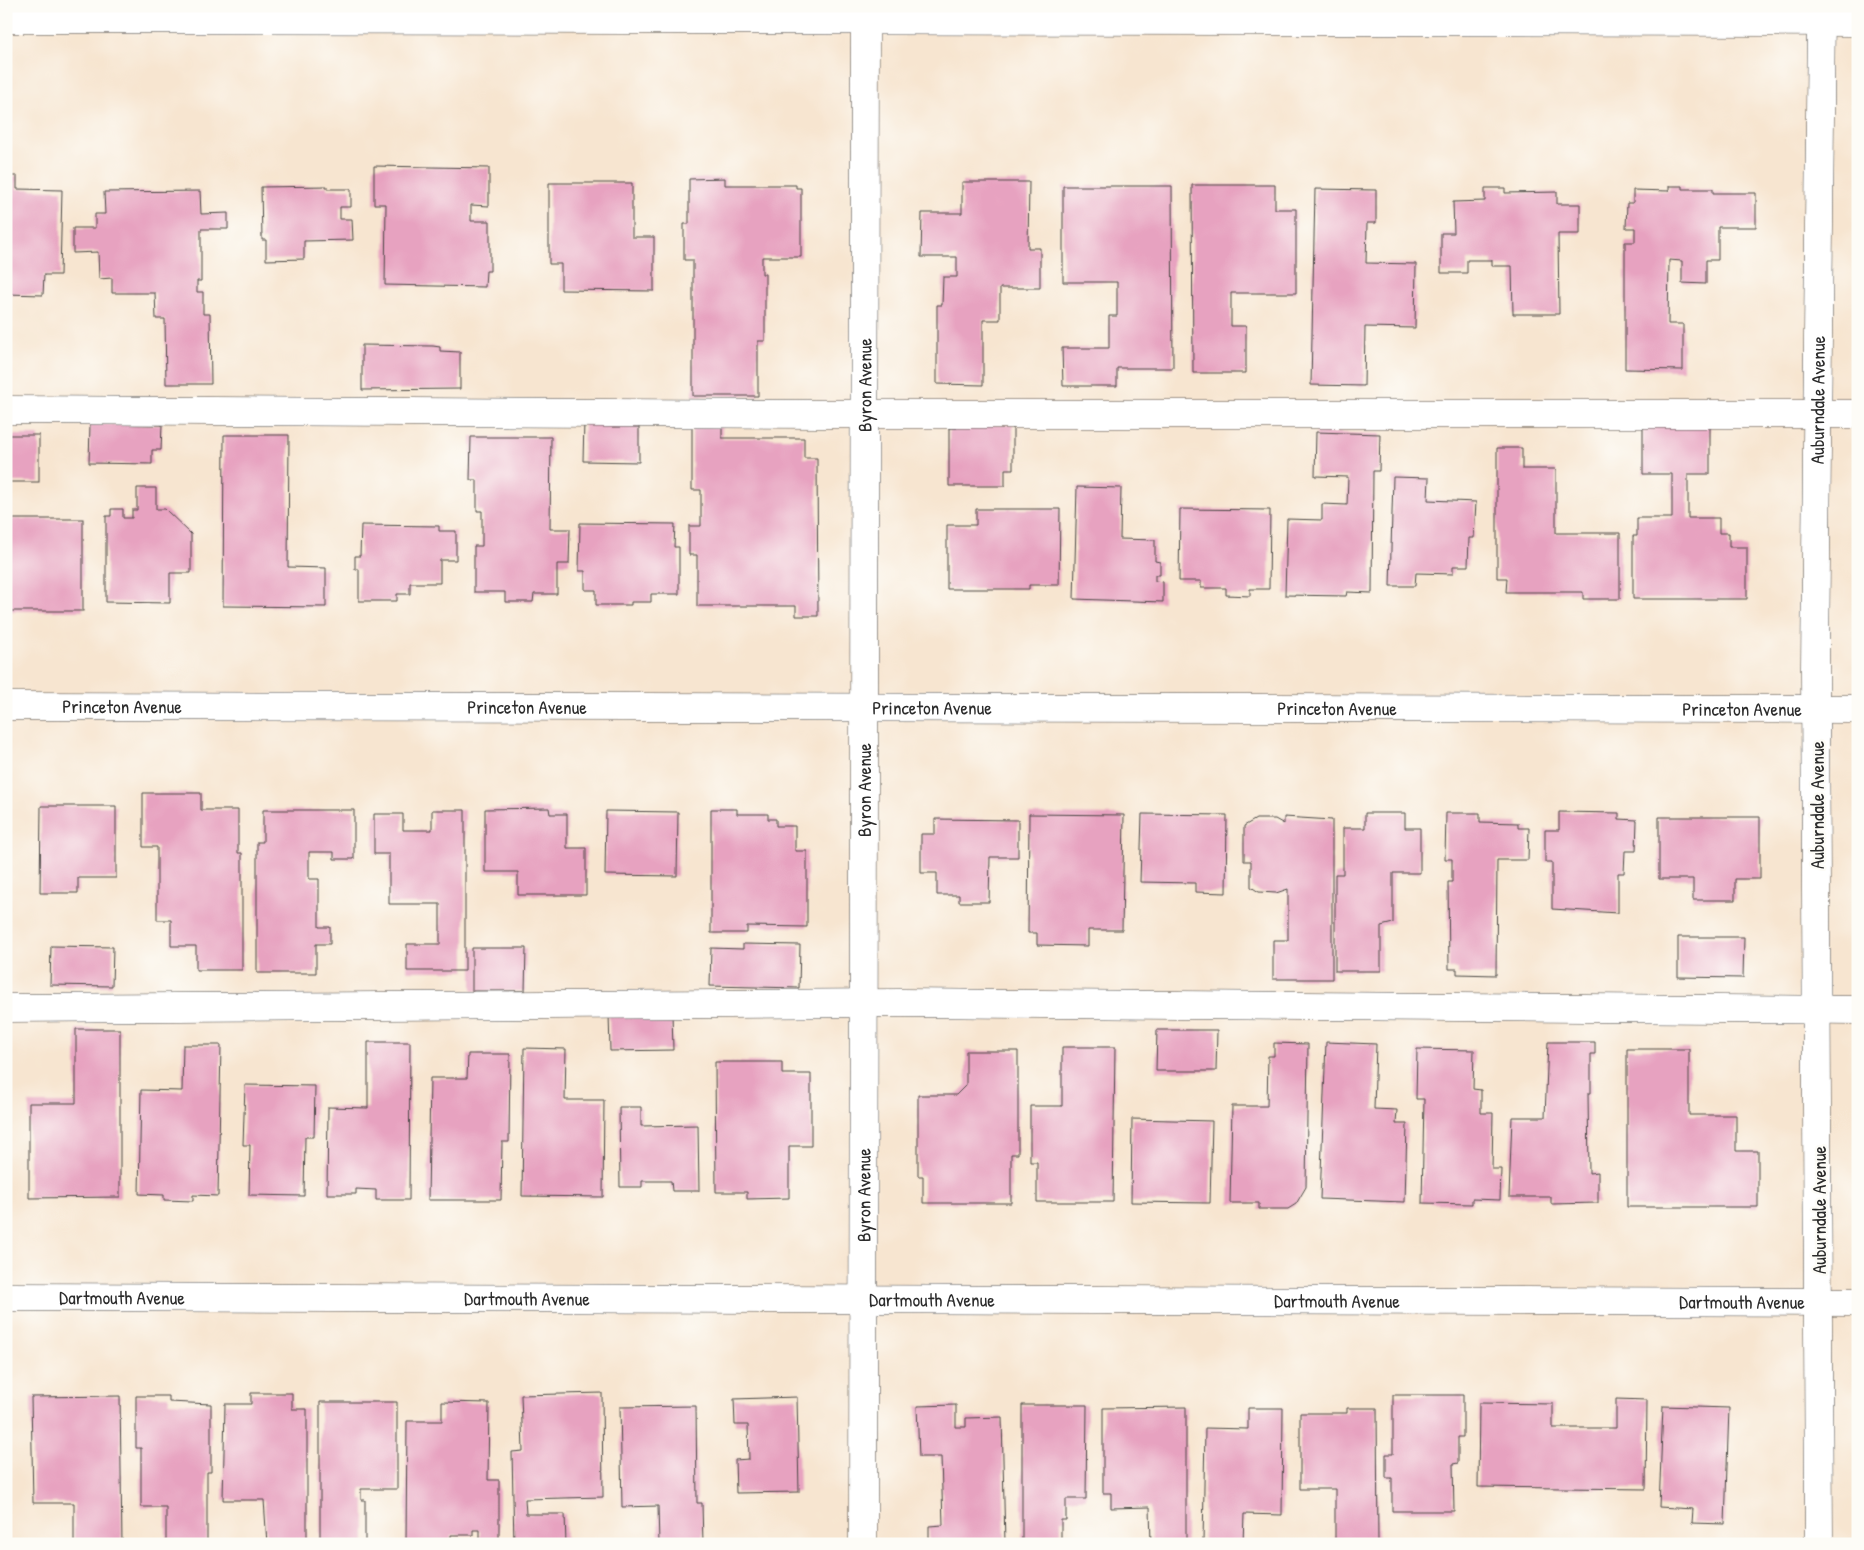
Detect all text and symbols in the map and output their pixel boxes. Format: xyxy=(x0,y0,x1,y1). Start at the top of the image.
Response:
street label: Auburndale Avenue xyxy=(1804,335,1831,464)
street label: Byron Avenue xyxy=(851,338,878,432)
street label: Princeton Avenue xyxy=(62,693,182,719)
street label: Princeton Avenue xyxy=(467,694,587,720)
street label: Princeton Avenue xyxy=(872,694,992,721)
street label: Princeton Avenue xyxy=(1277,695,1397,721)
street label: Princeton Avenue xyxy=(1682,696,1802,722)
street label: Auburndale Avenue xyxy=(1804,740,1830,869)
street label: Byron Avenue xyxy=(851,743,877,837)
street label: Auburndale Avenue xyxy=(1806,1145,1832,1274)
street label: Byron Avenue xyxy=(850,1148,877,1242)
street label: Dartmouth Avenue xyxy=(59,1284,185,1310)
street label: Dartmouth Avenue xyxy=(464,1285,590,1312)
street label: Dartmouth Avenue xyxy=(869,1286,995,1313)
street label: Dartmouth Avenue xyxy=(1274,1287,1400,1314)
street label: Dartmouth Avenue xyxy=(1679,1289,1805,1315)

